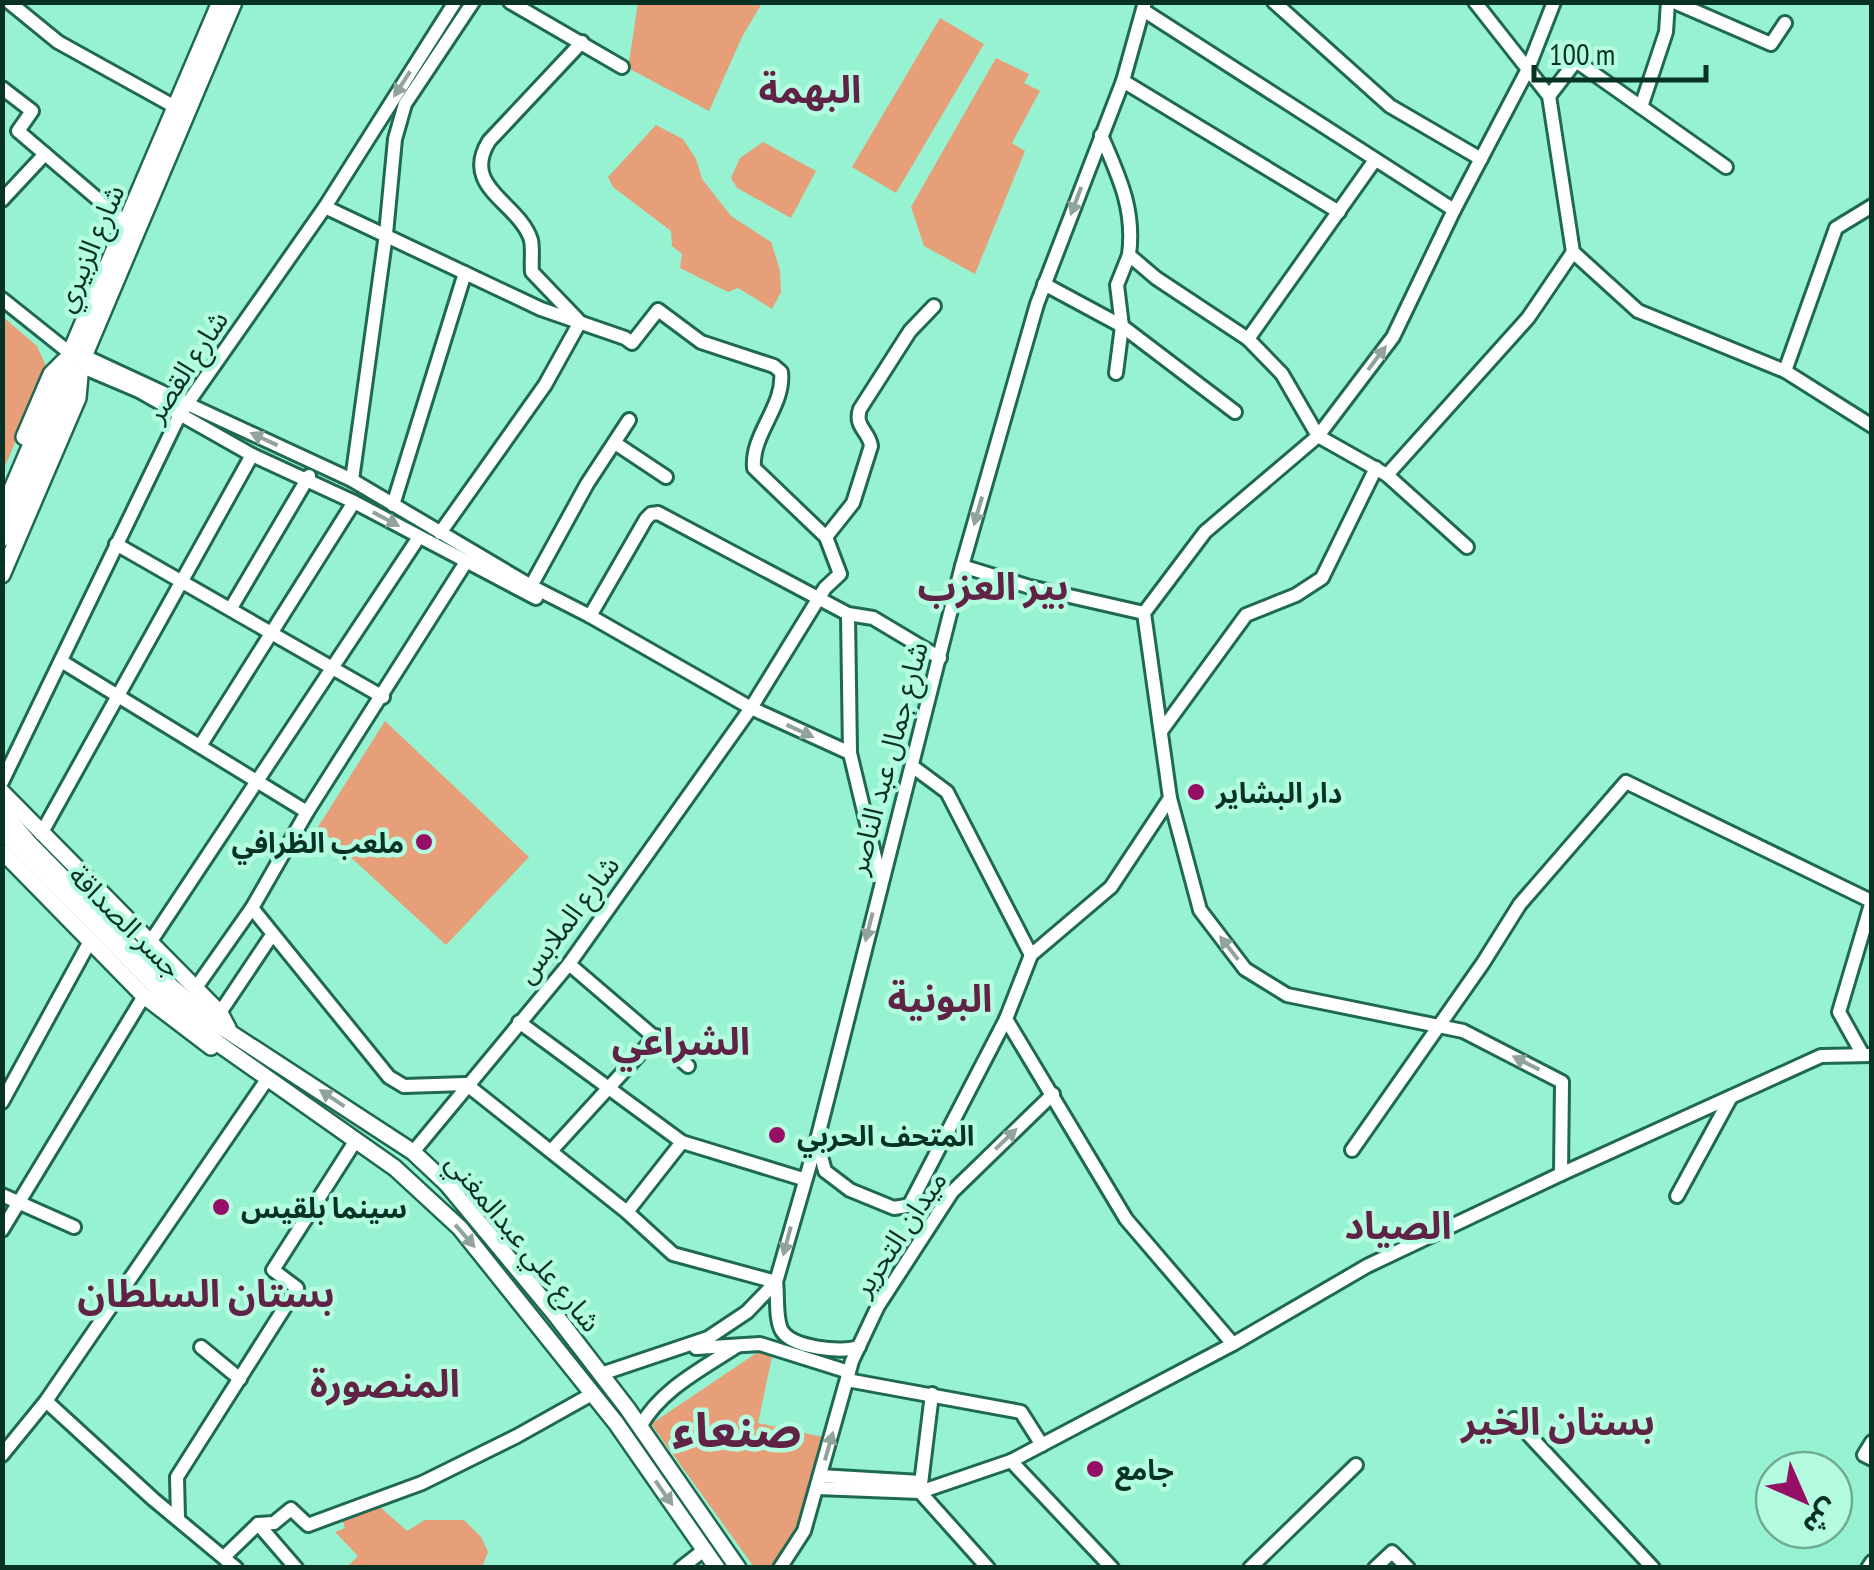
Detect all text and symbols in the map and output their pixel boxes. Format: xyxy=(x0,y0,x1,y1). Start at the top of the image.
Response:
scale bar xyxy=(1534,20,1706,82)
text: 100 m xyxy=(1549,34,1615,73)
district label: البهمة xyxy=(759,64,861,113)
one-way arrow xyxy=(393,70,411,97)
street label: شارع الزبيري xyxy=(46,179,136,319)
one-way arrow xyxy=(1068,186,1083,216)
street label: شارع القصر xyxy=(136,303,238,431)
one-way arrow xyxy=(1366,345,1386,371)
one-way arrow xyxy=(249,430,278,447)
one-way arrow xyxy=(970,496,985,526)
one-way arrow xyxy=(371,510,400,527)
district label: بير العزب xyxy=(917,561,1069,610)
street label: شارع جمال عبد الناصر xyxy=(838,638,939,880)
one-way arrow xyxy=(786,722,815,739)
place label: دار البشاير xyxy=(1215,774,1342,811)
marker: دار البشاير xyxy=(1185,781,1207,803)
place label: ملعب الظرافي xyxy=(232,824,404,865)
marker: ملعب الظرافي xyxy=(413,831,435,853)
street label: شارع الملابس xyxy=(507,848,629,992)
street label: جسر الصداقة xyxy=(61,856,191,986)
one-way arrow xyxy=(861,912,876,943)
one-way arrow xyxy=(1220,935,1240,961)
district label: البونية xyxy=(888,973,992,1022)
district label: الشراعي xyxy=(612,1016,750,1072)
one-way arrow xyxy=(1511,1055,1540,1072)
one-way arrow xyxy=(318,1089,345,1107)
place label: المتحف الحربي xyxy=(797,1117,974,1158)
marker: المتحف الحربي xyxy=(766,1124,788,1146)
one-way arrow xyxy=(994,1128,1018,1151)
street label: شارع علي عبدالمغني xyxy=(435,1145,610,1342)
street label: ميدان التحرير xyxy=(843,1163,955,1304)
place label: سينما بلقيس xyxy=(241,1189,407,1226)
marker: سينما بلقيس xyxy=(210,1196,232,1218)
district label: الصياد xyxy=(1344,1200,1452,1249)
one-way arrow xyxy=(454,1223,476,1248)
one-way arrow xyxy=(779,1226,795,1257)
district label: بستان السلطان xyxy=(78,1268,335,1317)
district label: المنصورة xyxy=(310,1358,460,1407)
district label: بستان الخير xyxy=(1459,1396,1655,1445)
district label: صنعاء xyxy=(672,1398,802,1460)
one-way arrow xyxy=(822,1430,837,1461)
north arrow xyxy=(1754,1450,1854,1550)
place label: جامع xyxy=(1115,1451,1174,1491)
marker: جامع xyxy=(1084,1458,1106,1480)
one-way arrow xyxy=(654,1479,673,1506)
text: ش xyxy=(1795,1491,1849,1545)

